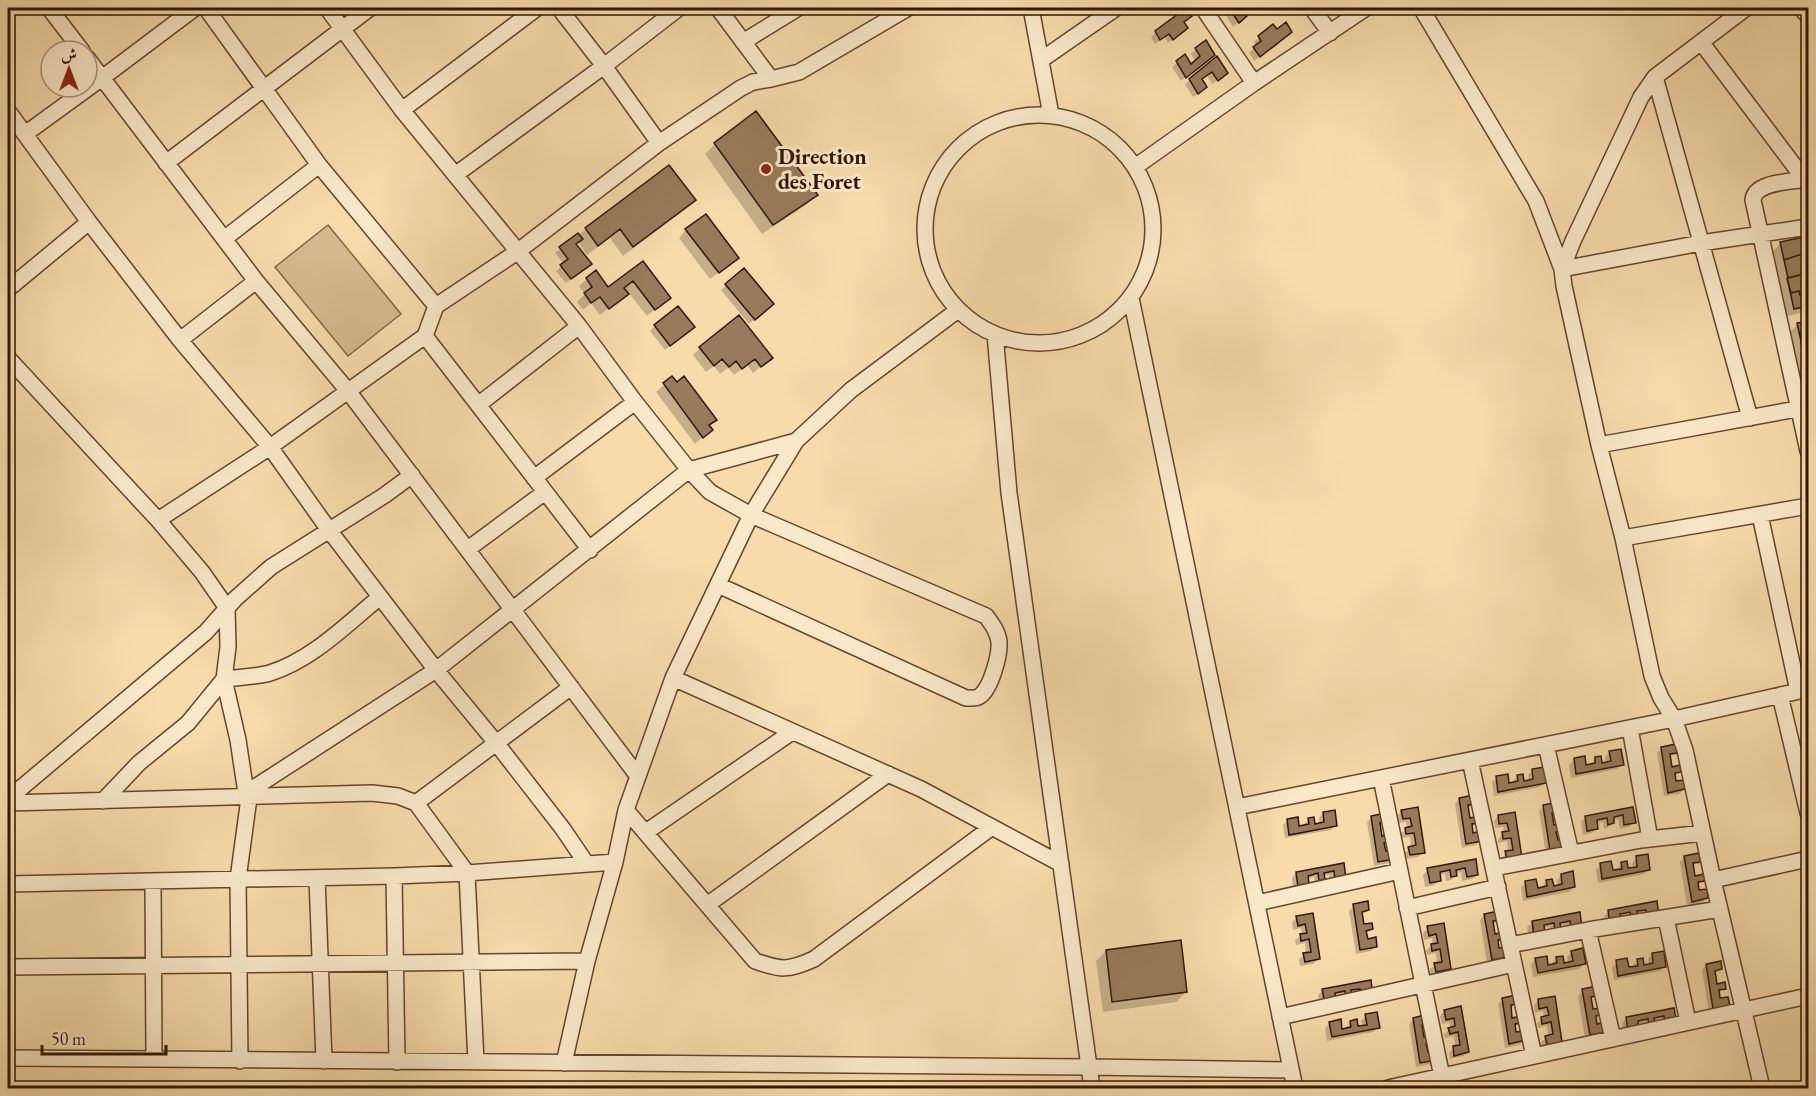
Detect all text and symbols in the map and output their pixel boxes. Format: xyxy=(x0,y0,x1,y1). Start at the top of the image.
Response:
north arrow xyxy=(39,39,99,99)
text: ش xyxy=(61,44,77,65)
place label: Direction des Foret xyxy=(778,142,867,196)
marker: Direction des Foret xyxy=(759,162,773,176)
scale bar xyxy=(42,1018,166,1056)
text: 50 m xyxy=(51,1027,86,1050)

